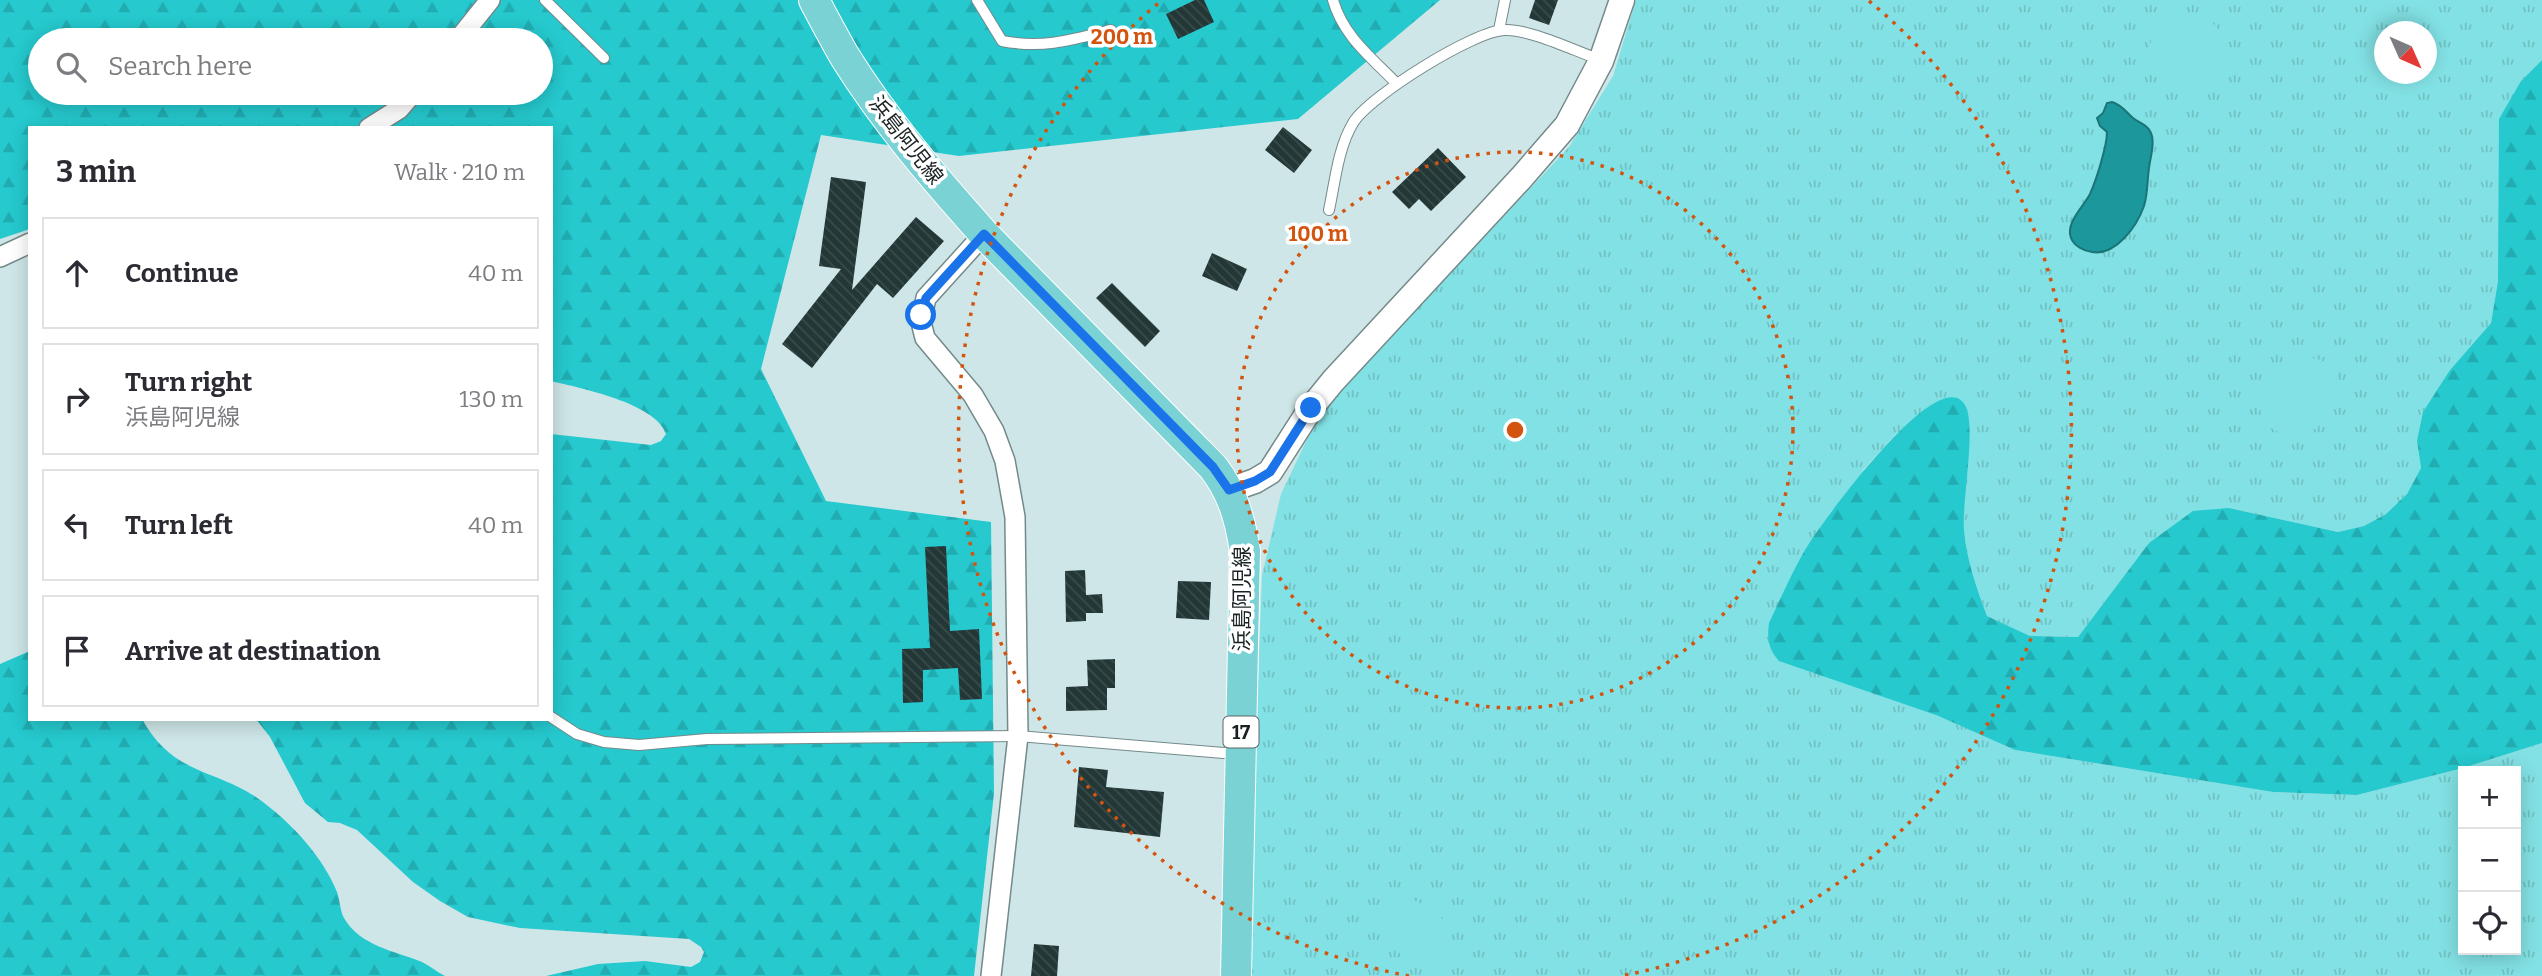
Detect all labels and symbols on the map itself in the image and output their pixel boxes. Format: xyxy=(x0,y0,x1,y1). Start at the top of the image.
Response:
north arrow xyxy=(2374,21,2437,84)
text: 200 m xyxy=(1091,24,1153,50)
street label: 浜島阿児線 xyxy=(863,91,949,189)
text: 100 m xyxy=(1288,221,1348,247)
route start xyxy=(905,299,936,330)
route end xyxy=(1295,392,1326,423)
centre of rings xyxy=(1503,418,1527,442)
street label: 浜島阿児線 xyxy=(1229,547,1255,652)
road number: 17 xyxy=(1224,716,1258,748)

